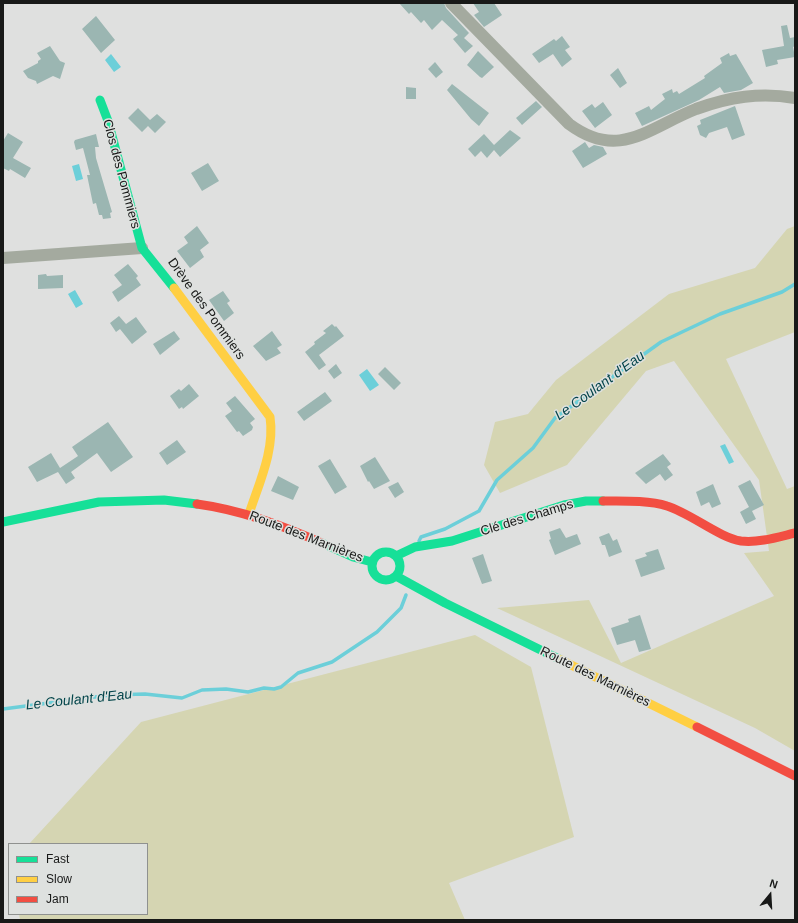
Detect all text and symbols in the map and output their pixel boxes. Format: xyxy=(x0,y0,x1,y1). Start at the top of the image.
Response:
street label: Clos des Pommiers xyxy=(99,118,143,230)
street label: Drève des Pommiers xyxy=(164,255,248,363)
water label: Le Coulant d'Eau xyxy=(552,348,648,424)
street label: Clé des Champs xyxy=(479,496,575,540)
street label: Route des Marnières xyxy=(247,508,365,566)
street label: Route des Marnières xyxy=(537,644,653,710)
water label: Le Coulant d'Eau xyxy=(25,686,133,714)
legend xyxy=(8,843,148,915)
text: Fast xyxy=(46,852,69,866)
text: Slow xyxy=(46,872,72,886)
north arrow xyxy=(750,875,790,915)
text: N xyxy=(768,877,779,891)
text: Jam xyxy=(46,892,69,906)

